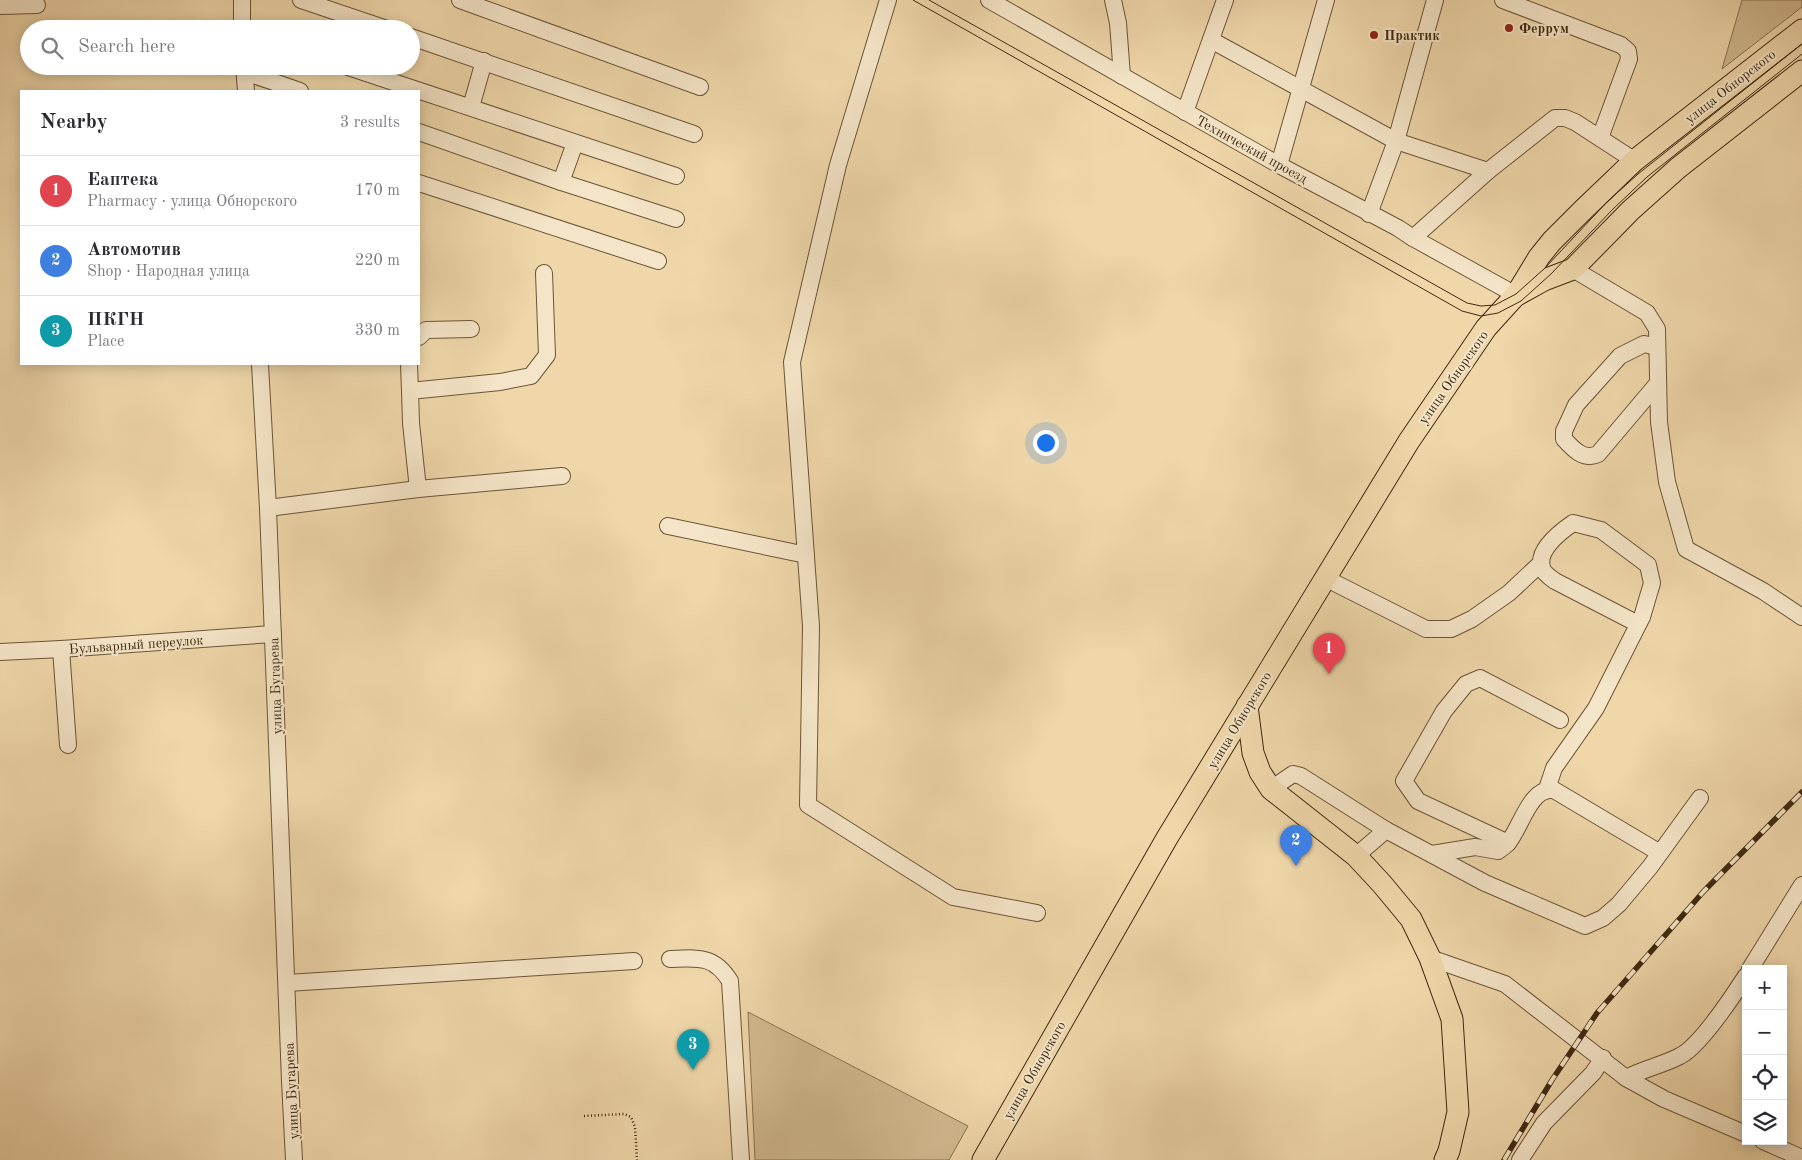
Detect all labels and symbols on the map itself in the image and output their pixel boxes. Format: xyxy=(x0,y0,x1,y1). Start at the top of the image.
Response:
marker: Феррум xyxy=(1503,22,1515,34)
place label: Феррум xyxy=(1519,22,1569,36)
marker: Практик xyxy=(1368,29,1380,41)
place label: Практик xyxy=(1384,29,1440,43)
street label: улица Обнорского xyxy=(1683,47,1779,126)
street label: Технический проезд xyxy=(1194,114,1310,186)
street label: улица Обнорского xyxy=(1416,328,1491,427)
your location xyxy=(1033,430,1059,456)
street label: Бульварный переулок xyxy=(68,633,204,657)
pin: 1 xyxy=(1313,633,1345,674)
street label: улица Бугарева xyxy=(267,637,285,735)
street label: улица Обнорского xyxy=(1205,669,1274,772)
pin: 2 xyxy=(1280,825,1312,866)
street label: улица Обнорского xyxy=(1001,1019,1069,1122)
pin: 3 xyxy=(677,1029,709,1070)
street label: улица Бугарева xyxy=(282,1042,302,1140)

